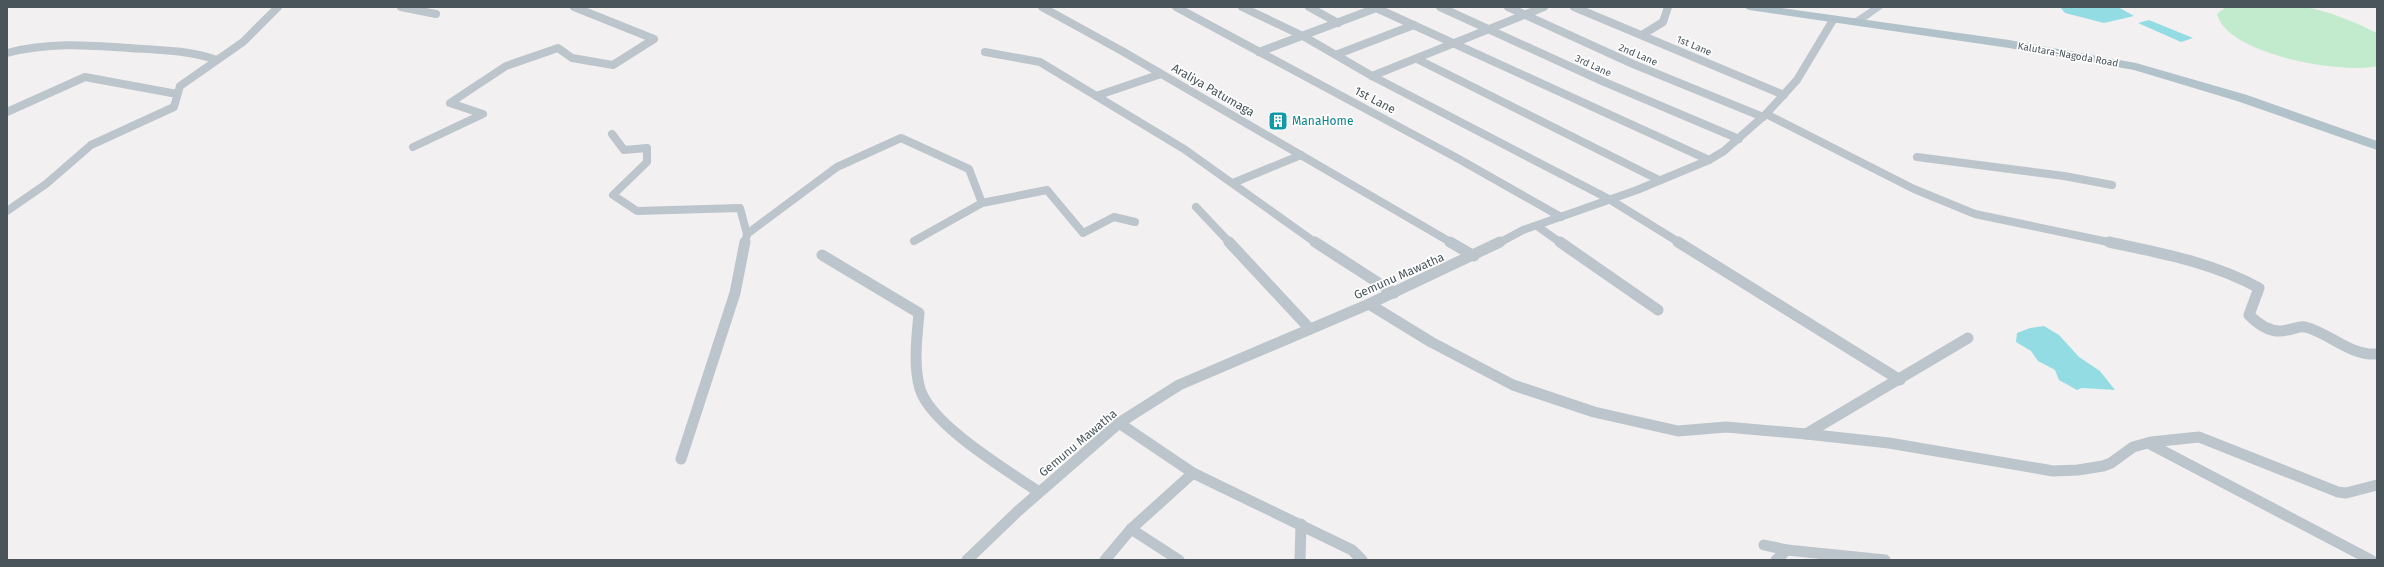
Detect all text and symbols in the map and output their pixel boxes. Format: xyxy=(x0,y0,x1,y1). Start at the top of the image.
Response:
street label: 1st Lane xyxy=(1675,33,1713,59)
street label: Kalutara-Nagoda Road xyxy=(2017,40,2119,70)
street label: 2nd Lane xyxy=(1617,41,1659,69)
street label: 3rd Lane xyxy=(1573,52,1613,80)
street label: Araliya Patumaga xyxy=(1169,61,1257,119)
street label: 1st Lane xyxy=(1352,83,1398,117)
building icon: ManaHome xyxy=(1267,110,1289,132)
place label: ManaHome xyxy=(1292,114,1353,128)
street label: Gemunu Mawatha xyxy=(1352,250,1446,302)
street label: Gemunu Mawatha xyxy=(1036,406,1120,480)

